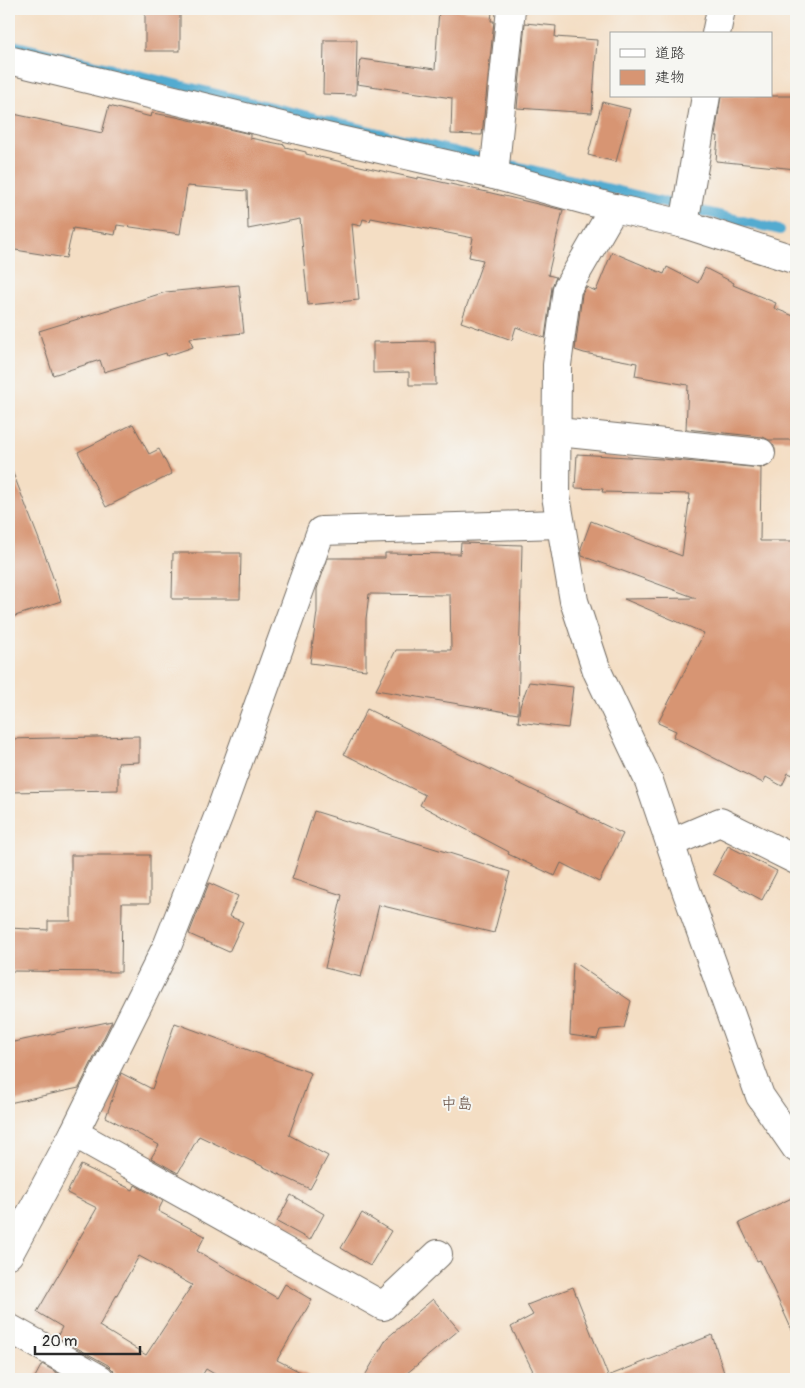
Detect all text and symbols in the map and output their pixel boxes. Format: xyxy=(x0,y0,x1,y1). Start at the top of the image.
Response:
legend xyxy=(610,32,772,98)
text: 道路 xyxy=(655,44,685,63)
text: 建物 xyxy=(655,68,685,87)
district label: 中島 xyxy=(441,1094,473,1114)
scale bar xyxy=(35,1323,140,1355)
text: 20 m xyxy=(42,1332,77,1351)

